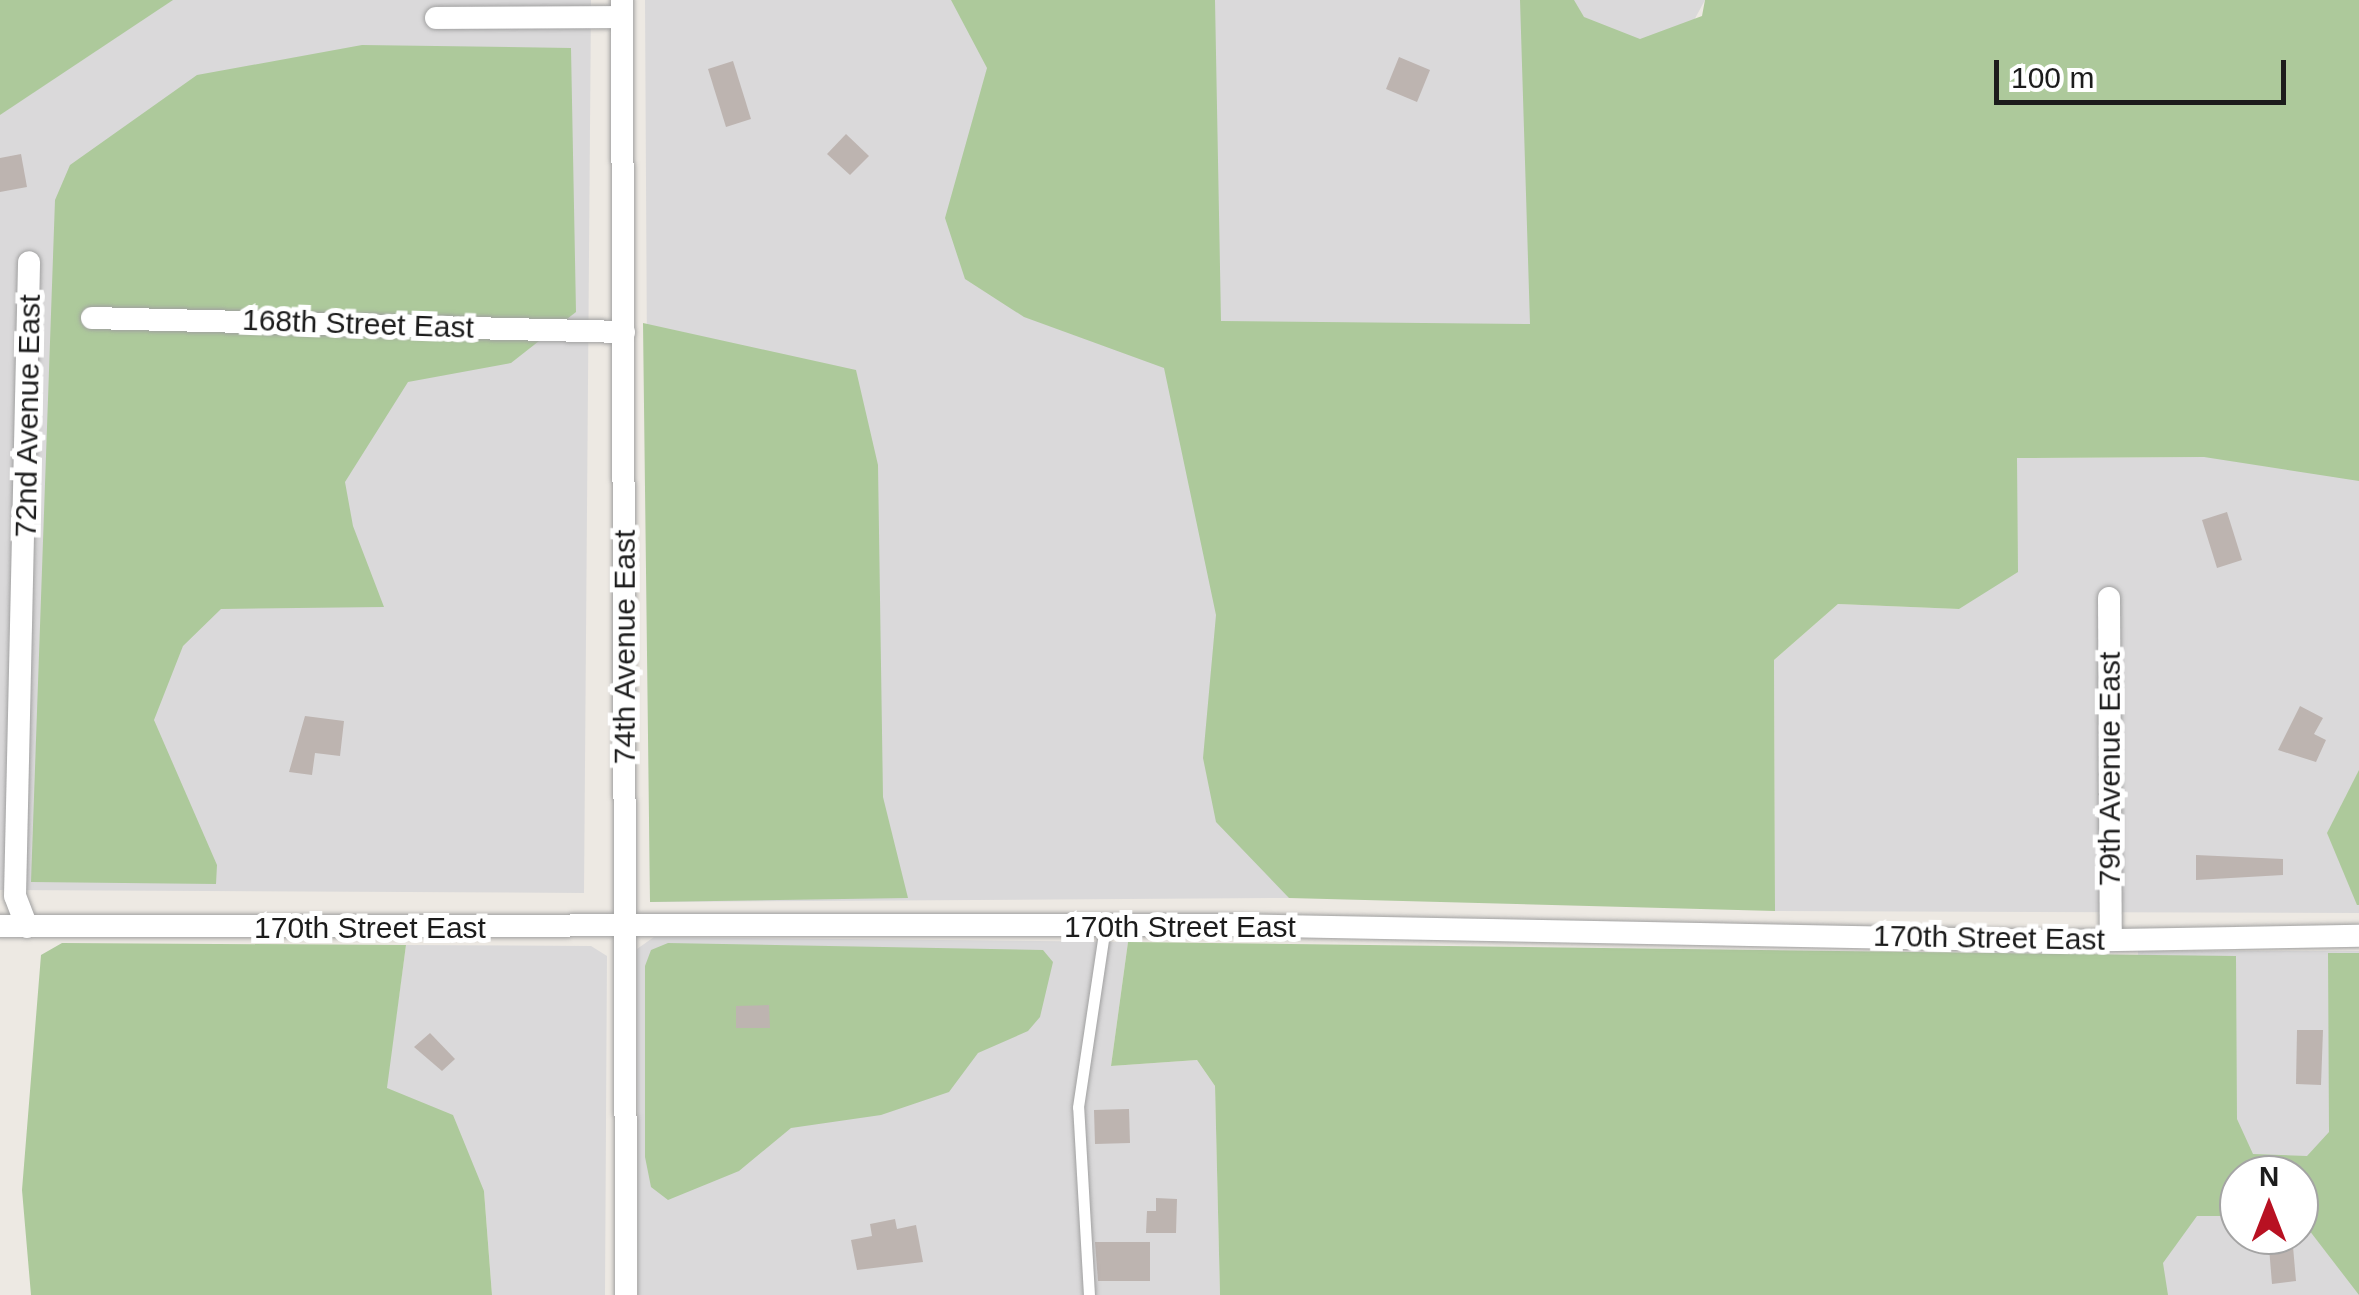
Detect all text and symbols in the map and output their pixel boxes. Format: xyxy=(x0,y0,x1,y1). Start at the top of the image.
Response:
scale bar xyxy=(1999,40,2292,102)
text: 100 m xyxy=(2011,61,2094,94)
street label: 72nd Avenue East xyxy=(8,293,48,539)
street label: 168th Street East xyxy=(242,302,474,346)
street label: 74th Avenue East xyxy=(607,529,643,765)
street label: 79th Avenue East xyxy=(2092,651,2128,887)
street label: 170th Street East xyxy=(1064,909,1296,945)
street label: 170th Street East xyxy=(254,910,486,946)
street label: 170th Street East xyxy=(1873,918,2105,958)
north arrow xyxy=(2219,1155,2319,1255)
text: N xyxy=(2259,1161,2279,1192)

